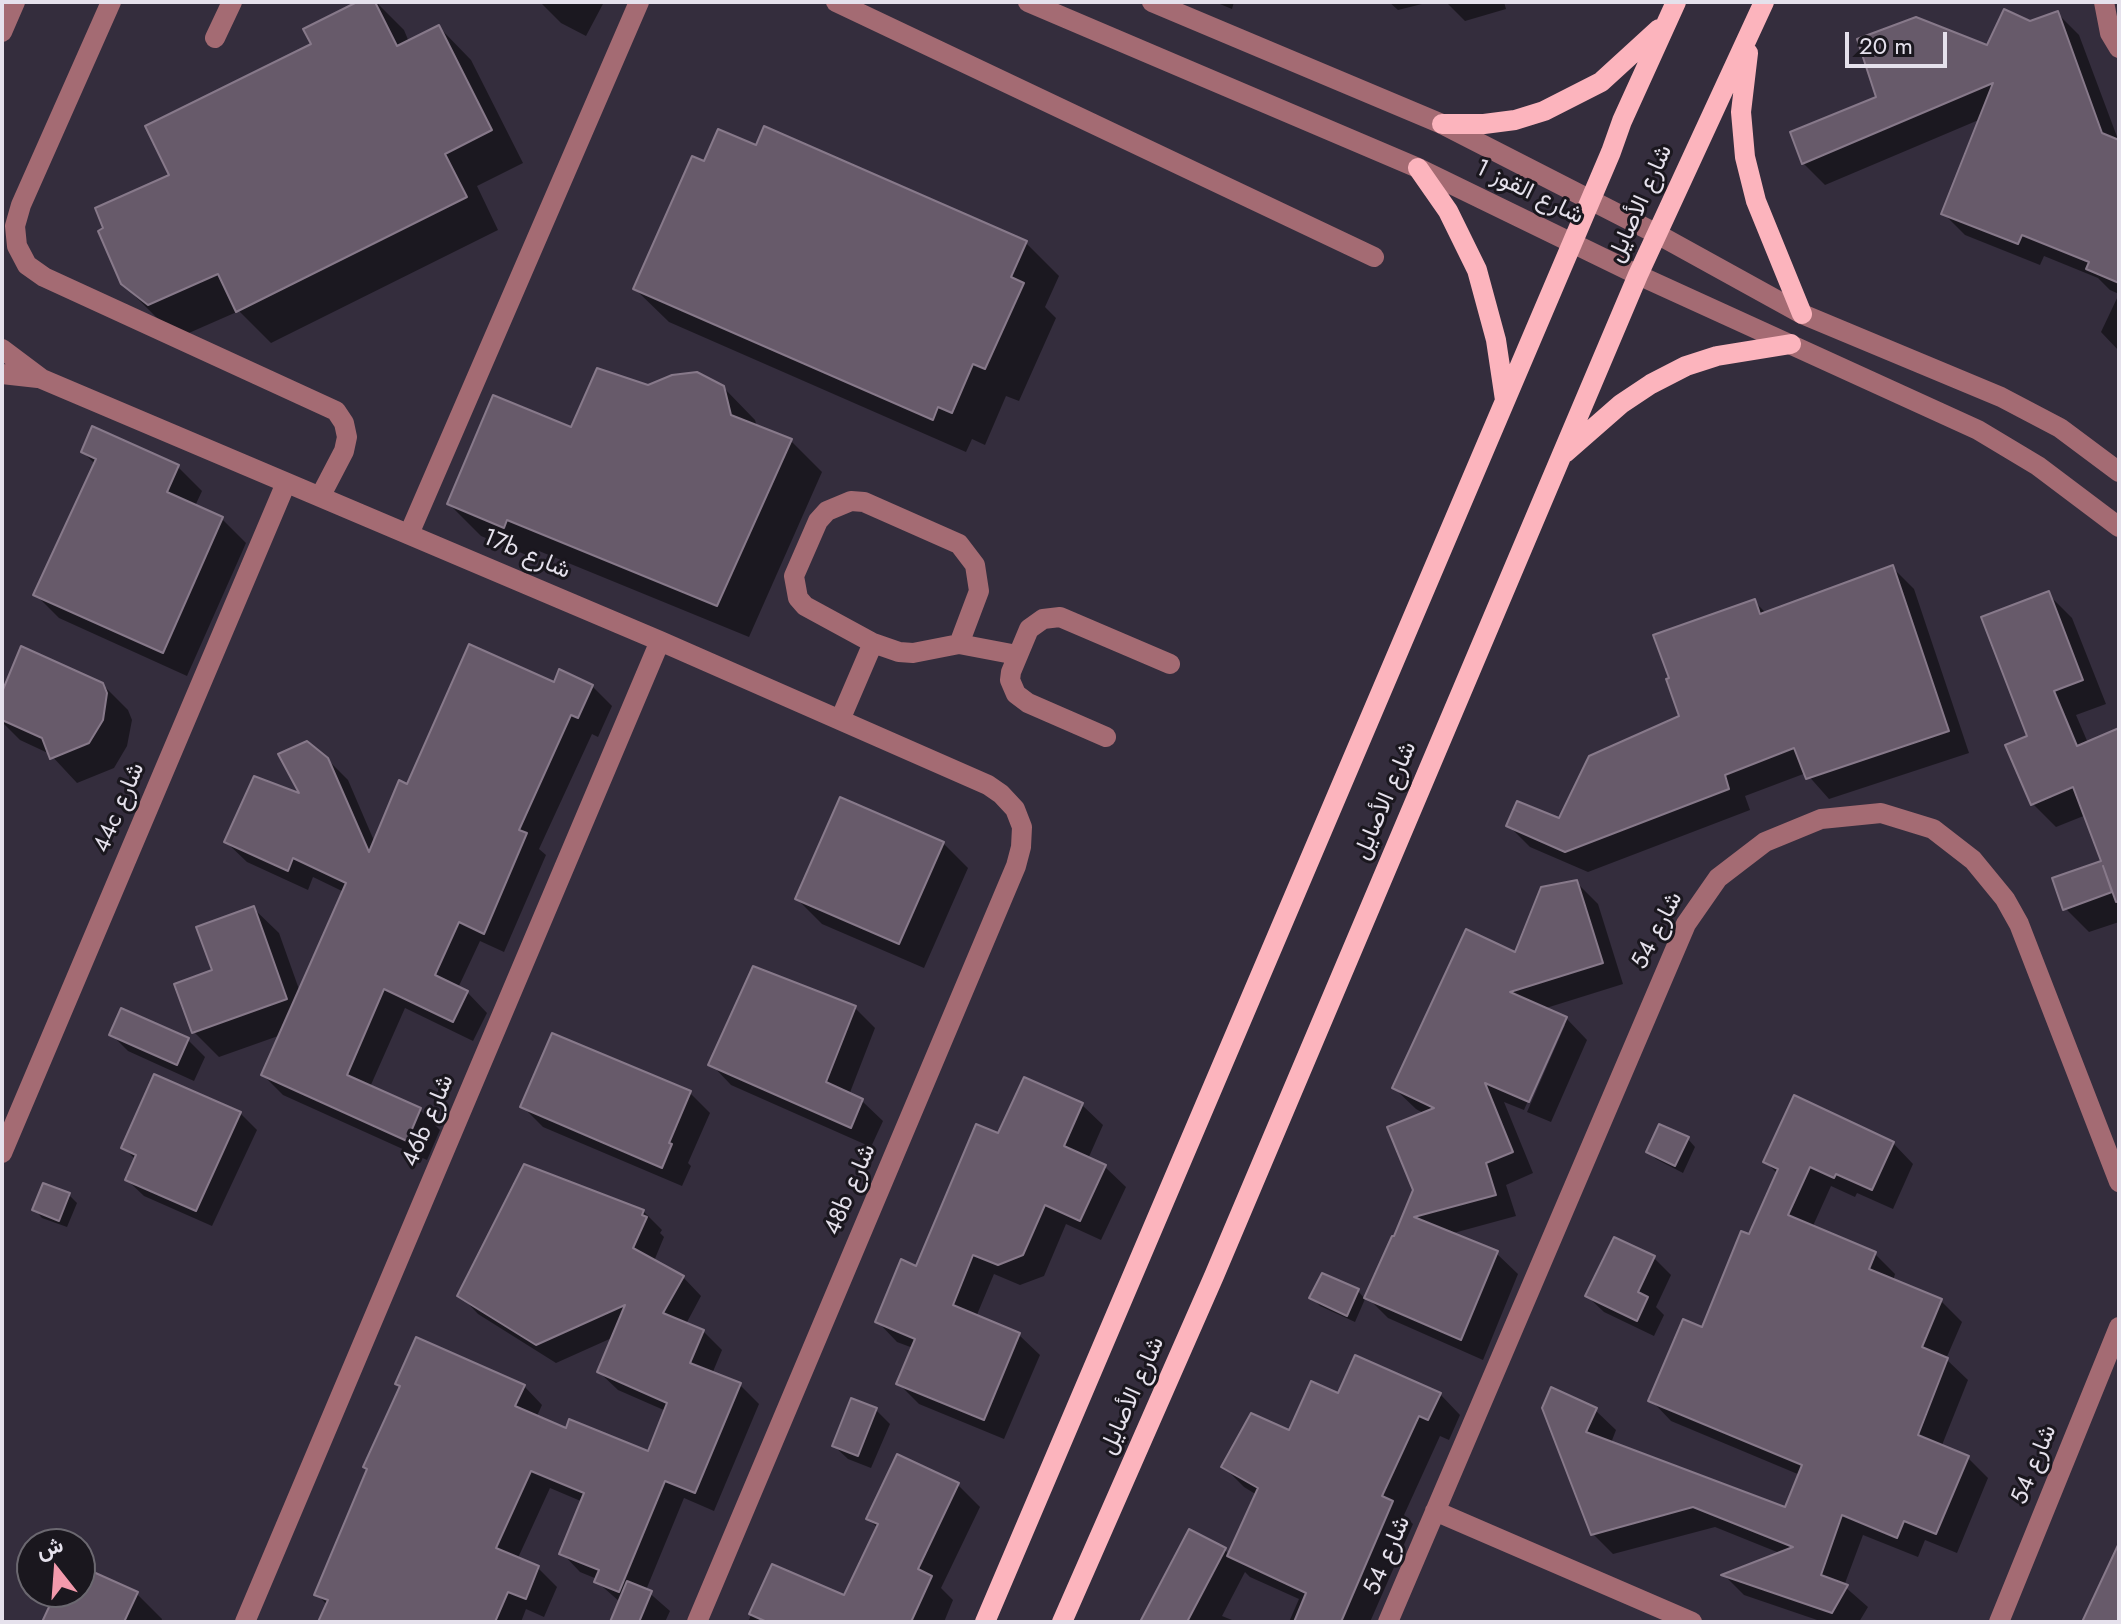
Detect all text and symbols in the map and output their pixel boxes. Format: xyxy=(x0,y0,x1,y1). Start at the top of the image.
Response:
scale bar xyxy=(1849,16,1951,66)
text: 20 m xyxy=(1859,28,1913,63)
street label: شارع الأصايل xyxy=(1602,141,1680,267)
street label: شارع القوز 1 xyxy=(1470,154,1588,232)
street label: 17b شارع xyxy=(478,524,574,586)
street label: شارع الأصايل xyxy=(1348,738,1424,864)
street label: 44c شارع xyxy=(88,759,152,857)
street label: شارع 54 xyxy=(1626,887,1690,975)
street label: 46b شارع xyxy=(397,1071,461,1171)
street label: 48b شارع xyxy=(819,1140,883,1240)
street label: شارع الأصايل xyxy=(1094,1333,1172,1459)
street label: شارع 54 xyxy=(2006,1421,2064,1509)
street label: شارع 54 xyxy=(1359,1512,1417,1600)
north arrow xyxy=(16,1528,96,1608)
text: ش xyxy=(32,1528,67,1566)

